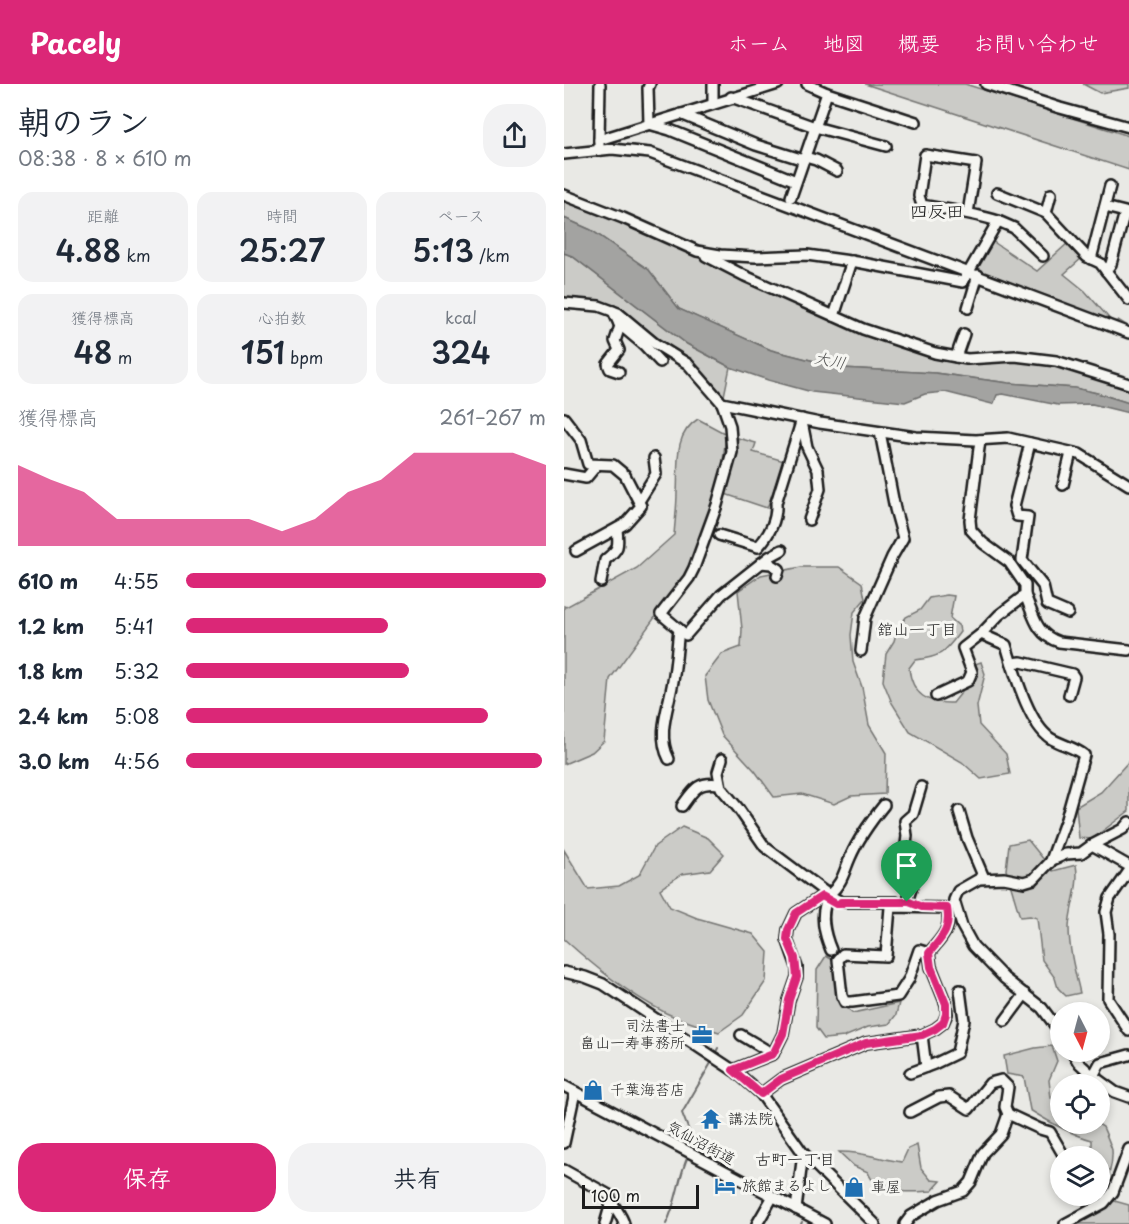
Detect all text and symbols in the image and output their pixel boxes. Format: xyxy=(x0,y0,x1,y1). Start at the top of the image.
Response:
text: Pacely xyxy=(30,21,121,64)
text: ホーム xyxy=(728,26,790,58)
text: 地図 xyxy=(823,26,865,58)
text: 概要 xyxy=(898,26,940,58)
text: お問い合わせ xyxy=(973,26,1099,58)
text: 朝のラン xyxy=(18,95,150,145)
button: share xyxy=(483,104,546,167)
text: 08:38 · 8 × 610 m xyxy=(18,143,192,173)
district label: 四反田 xyxy=(910,197,964,224)
text: 距離 xyxy=(87,203,119,227)
text: 時間 xyxy=(266,203,298,227)
text: ペース xyxy=(437,203,485,227)
text: 4.88 xyxy=(56,227,121,272)
text: 25:27 xyxy=(239,227,325,272)
text: 5:13 xyxy=(412,227,474,272)
text: km xyxy=(121,243,151,267)
text: /km xyxy=(474,243,510,267)
text: 獲得標高 xyxy=(71,305,135,329)
text: 心拍数 xyxy=(258,305,306,329)
text: kcal xyxy=(445,305,477,329)
text: 48 xyxy=(74,329,113,374)
text: 151 xyxy=(241,329,285,374)
text: 324 xyxy=(431,329,491,374)
water label: 大川 xyxy=(812,344,848,374)
text: m xyxy=(113,345,132,369)
text: bpm xyxy=(285,345,323,369)
text: 獲得標高 xyxy=(18,402,98,432)
text: 261–267 m xyxy=(439,402,546,432)
text: 610 m xyxy=(18,566,78,596)
text: 4:55 xyxy=(114,566,159,596)
text: 1.2 km xyxy=(18,611,84,641)
text: 5:41 xyxy=(114,611,154,641)
district label: 舘山一丁目 xyxy=(877,616,957,640)
text: 1.8 km xyxy=(18,656,83,686)
text: 5:32 xyxy=(114,656,159,686)
text: 2.4 km xyxy=(18,701,88,731)
text: 5:08 xyxy=(114,701,160,731)
text: 3.0 km xyxy=(18,746,90,776)
text: 4:56 xyxy=(114,746,160,776)
pin xyxy=(881,840,932,902)
icon: arrive xyxy=(890,849,923,882)
north arrow xyxy=(1050,1002,1110,1062)
map controls xyxy=(1050,1002,1110,1206)
place label: 司法書士 畠山一寿事務所 xyxy=(580,1013,685,1053)
office icon: 司法書士 畠山一寿事務所 xyxy=(690,1023,714,1047)
button: locate xyxy=(1050,1074,1110,1134)
place label: 千葉海苔店 xyxy=(610,1077,685,1100)
shop icon: 千葉海苔店 xyxy=(581,1078,605,1102)
place label: 講法院 xyxy=(728,1106,773,1129)
temple icon: 講法院 xyxy=(699,1107,723,1131)
street label: 気仙沼街道 xyxy=(663,1114,740,1169)
button: 保存 xyxy=(18,1143,276,1212)
button: 共有 xyxy=(288,1143,546,1212)
district label: 古町一丁目 xyxy=(755,1146,835,1170)
button: layers xyxy=(1050,1146,1110,1206)
place label: 旅館まるよし xyxy=(742,1173,832,1196)
hotel icon: 旅館まるよし xyxy=(713,1174,737,1198)
place label: 車屋 xyxy=(871,1174,901,1197)
shop icon: 車屋 xyxy=(842,1175,866,1199)
scale bar xyxy=(582,1182,699,1210)
text: 100 m xyxy=(591,1183,640,1207)

